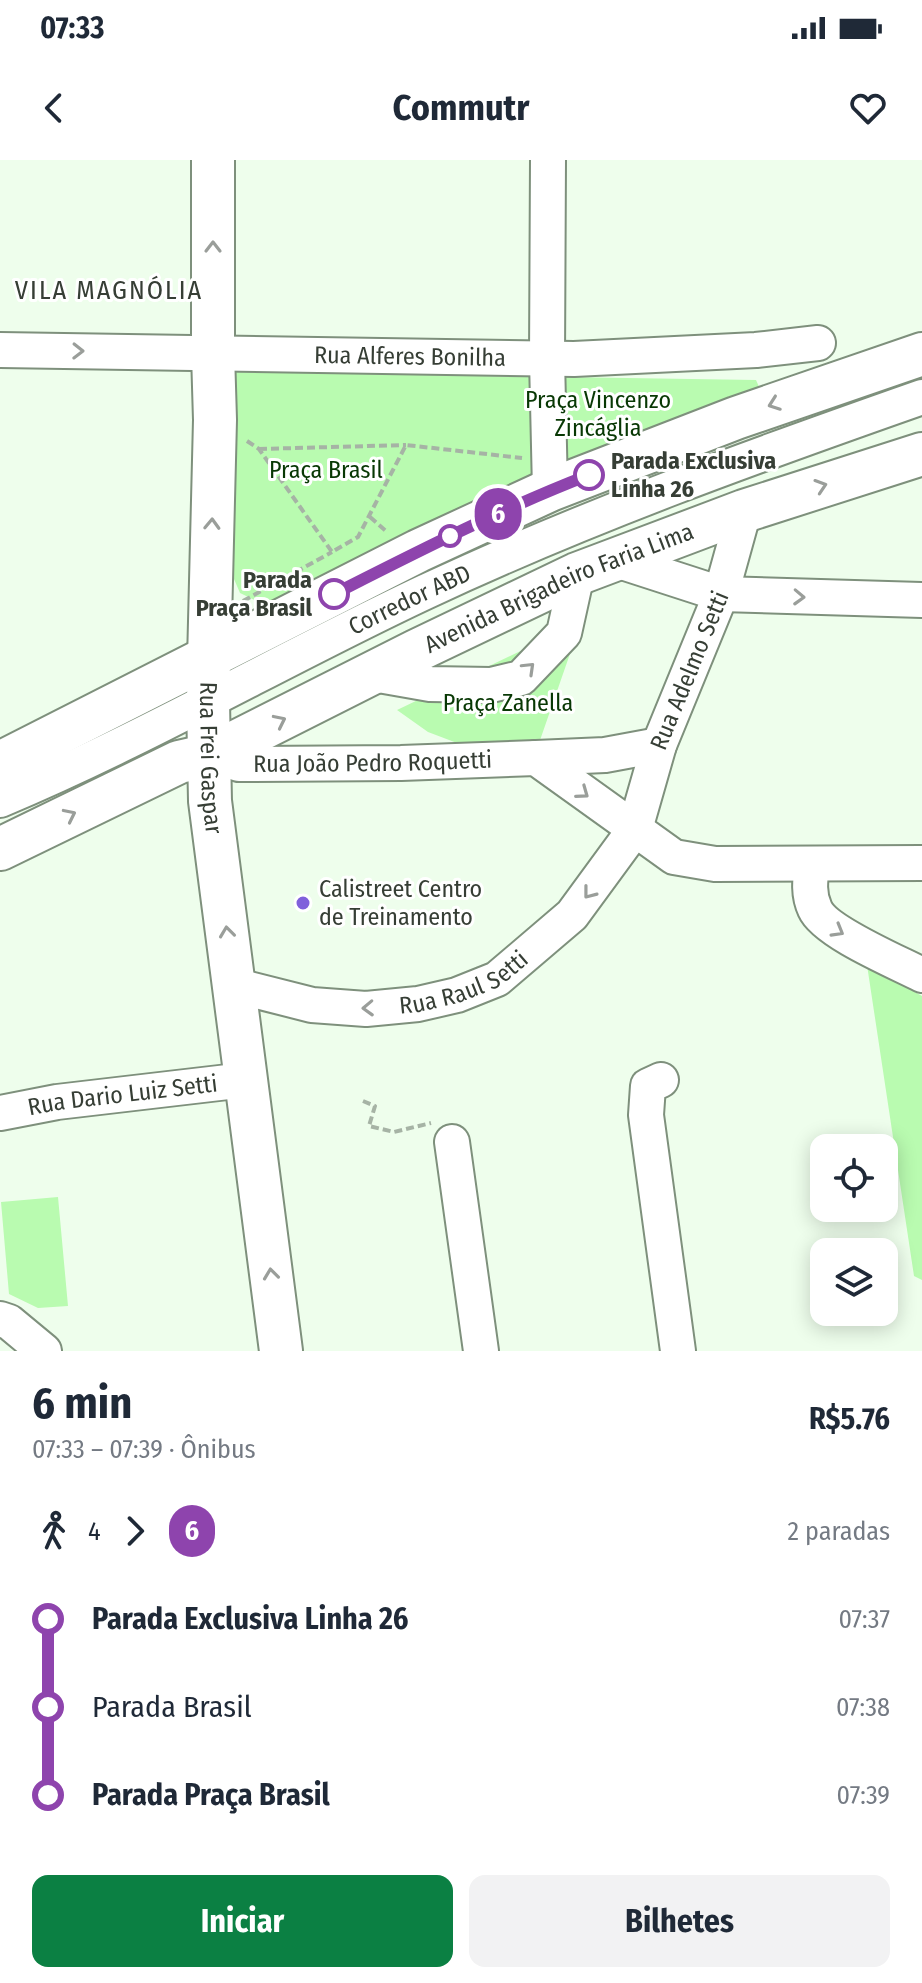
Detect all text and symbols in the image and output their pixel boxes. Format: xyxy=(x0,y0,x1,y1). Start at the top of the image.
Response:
text: 07:33 xyxy=(40,10,104,46)
icon: back xyxy=(32,86,76,130)
text: Commutr xyxy=(393,86,529,130)
icon: heart xyxy=(846,86,890,130)
one-way arrow xyxy=(204,240,222,253)
district label: VILA MAGNÓLIA xyxy=(15,275,203,306)
street label: Rua Alferes Bonilha xyxy=(314,341,506,372)
one-way arrow xyxy=(72,343,85,360)
park label: Praça Vincenzo Zincáglia xyxy=(525,386,671,442)
one-way arrow xyxy=(768,394,782,411)
place label: Parada Exclusiva Linha 26 xyxy=(611,447,776,503)
park label: Praça Brasil xyxy=(269,456,383,484)
marker: Parada Exclusiva Linha 26 xyxy=(574,460,604,490)
one-way arrow xyxy=(814,479,827,495)
line badge: 6 xyxy=(472,488,524,540)
text: 6 xyxy=(491,497,505,530)
one-way arrow xyxy=(204,517,221,530)
street label: Avenida Brigadeiro Faria Lima xyxy=(420,517,697,659)
unlabelled marker xyxy=(439,525,461,547)
street label: Corredor ABD xyxy=(344,559,475,641)
place label: Parada Praça Brasil xyxy=(196,566,312,622)
marker: Parada Praça Brasil xyxy=(319,579,349,609)
street label: Rua Adelmo Setti xyxy=(645,587,735,754)
one-way arrow xyxy=(793,588,806,605)
one-way arrow xyxy=(520,663,534,678)
street label: Rua Frei Gaspar xyxy=(194,681,228,836)
park label: Praça Zanella xyxy=(443,689,573,717)
one-way arrow xyxy=(271,715,286,730)
street label: Rua João Pedro Roquetti xyxy=(253,746,493,778)
one-way arrow xyxy=(574,783,589,797)
one-way arrow xyxy=(62,809,77,825)
place label: Calistreet Centro de Treinamento xyxy=(319,875,482,931)
one-way arrow xyxy=(585,884,599,899)
marker: Calistreet Centro de Treinamento xyxy=(294,894,312,912)
one-way arrow xyxy=(829,921,844,937)
one-way arrow xyxy=(218,926,235,939)
street label: Rua Raul Setti xyxy=(398,945,533,1020)
one-way arrow xyxy=(361,999,374,1017)
street label: Rua Dario Luiz Setti xyxy=(25,1069,219,1121)
map controls xyxy=(810,1134,898,1326)
button: locate xyxy=(810,1134,898,1222)
button: layers xyxy=(810,1238,898,1326)
one-way arrow xyxy=(262,1267,279,1280)
text: 6 min xyxy=(32,1377,132,1430)
text: R$5.76 xyxy=(809,1401,890,1437)
text: 07:33 – 07:39 · Ônibus xyxy=(32,1434,256,1465)
icon: walk xyxy=(32,1509,76,1553)
icon: forward xyxy=(113,1509,157,1553)
text: 6 xyxy=(185,1514,199,1547)
text: 4 xyxy=(88,1516,101,1547)
text: 2 paradas xyxy=(787,1516,890,1547)
text: Parada Exclusiva Linha 26 xyxy=(92,1601,409,1637)
text: 07:37 xyxy=(839,1604,890,1635)
text: Parada Brasil xyxy=(92,1689,252,1725)
text: 07:38 xyxy=(836,1692,890,1723)
text: Parada Praça Brasil xyxy=(92,1777,330,1813)
text: 07:39 xyxy=(837,1780,890,1811)
button: Iniciar xyxy=(32,1875,453,1967)
button: Bilhetes xyxy=(469,1875,890,1967)

